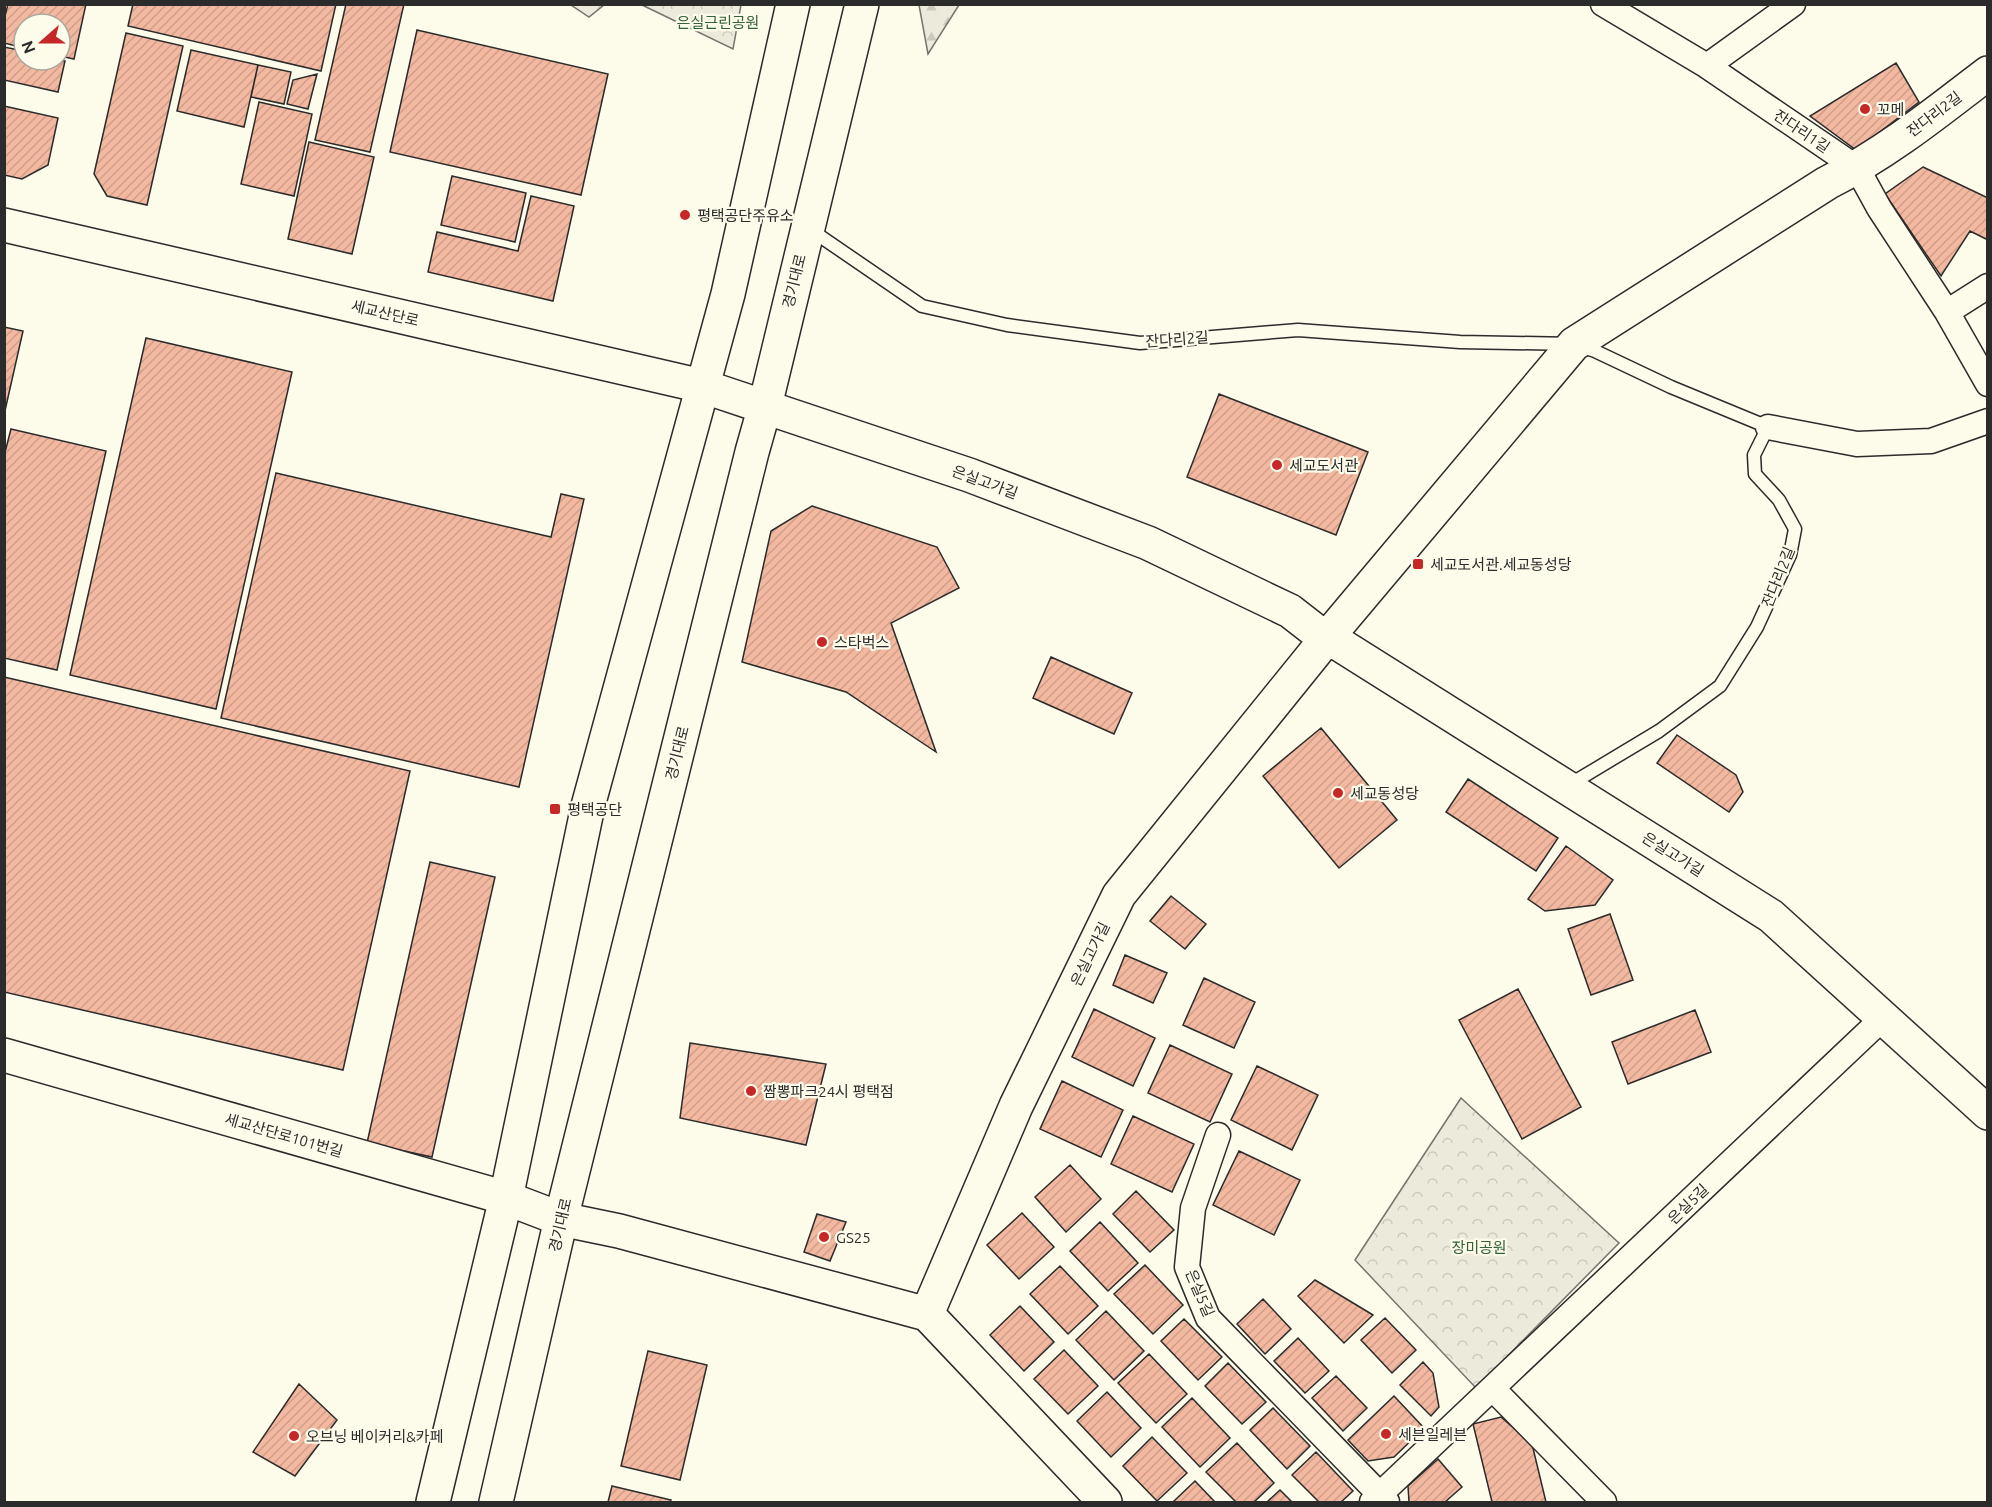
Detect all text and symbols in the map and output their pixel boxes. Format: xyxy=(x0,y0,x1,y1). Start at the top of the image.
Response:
north arrow xyxy=(12,12,72,72)
park label: 은실근린공원 xyxy=(677,14,759,31)
text: N xyxy=(17,39,39,56)
street label: 잔다리2길 xyxy=(1903,88,1965,140)
place label: 꼬메 xyxy=(1877,101,1905,118)
marker: 꼬메 xyxy=(1858,102,1872,116)
street label: 잔다리1길 xyxy=(1771,106,1833,156)
place label: 평택공단주유소 xyxy=(697,207,794,224)
marker: 평택공단주유소 xyxy=(678,208,692,222)
street label: 경기대로 xyxy=(779,252,809,310)
street label: 세교산단로 xyxy=(349,297,421,329)
street label: 잔다리2길 xyxy=(1145,328,1209,350)
place label: 세교도서관 xyxy=(1289,457,1358,474)
marker: 세교도서관 xyxy=(1270,458,1284,472)
street label: 은실고가길 xyxy=(950,462,1020,502)
street label: 잔다리2길 xyxy=(1758,544,1798,610)
place label: 세교도서관.세교동성당 xyxy=(1430,556,1572,573)
marker: 세교도서관.세교동성당 xyxy=(1411,557,1425,571)
place label: 스타벅스 xyxy=(834,634,889,651)
marker: 스타벅스 xyxy=(815,635,829,649)
street label: 경기대로 xyxy=(662,724,692,782)
place label: 세교동성당 xyxy=(1350,785,1419,802)
marker: 세교동성당 xyxy=(1331,786,1345,800)
place label: 평택공단 xyxy=(567,801,622,818)
marker: 평택공단 xyxy=(548,802,562,816)
street label: 은실고가길 xyxy=(1639,829,1707,879)
street label: 은실고가길 xyxy=(1067,919,1113,989)
place label: 짬뽕파크24시 평택점 xyxy=(763,1083,894,1100)
marker: 짬뽕파크24시 평택점 xyxy=(744,1084,758,1098)
street label: 세교산단로101번길 xyxy=(223,1110,345,1160)
street label: 은실5길 xyxy=(1664,1181,1712,1227)
street label: 경기대로 xyxy=(546,1196,574,1254)
place label: GS25 xyxy=(836,1229,871,1246)
marker: GS25 xyxy=(817,1230,831,1244)
park label: 장미공원 xyxy=(1451,1239,1507,1256)
street label: 은실5길 xyxy=(1182,1267,1218,1319)
place label: 세븐일레븐 xyxy=(1398,1426,1467,1443)
marker: 세븐일레븐 xyxy=(1379,1427,1393,1441)
place label: 오브닝 베이커리&카페 xyxy=(306,1428,443,1445)
marker: 오브닝 베이커리&카페 xyxy=(287,1429,301,1443)

